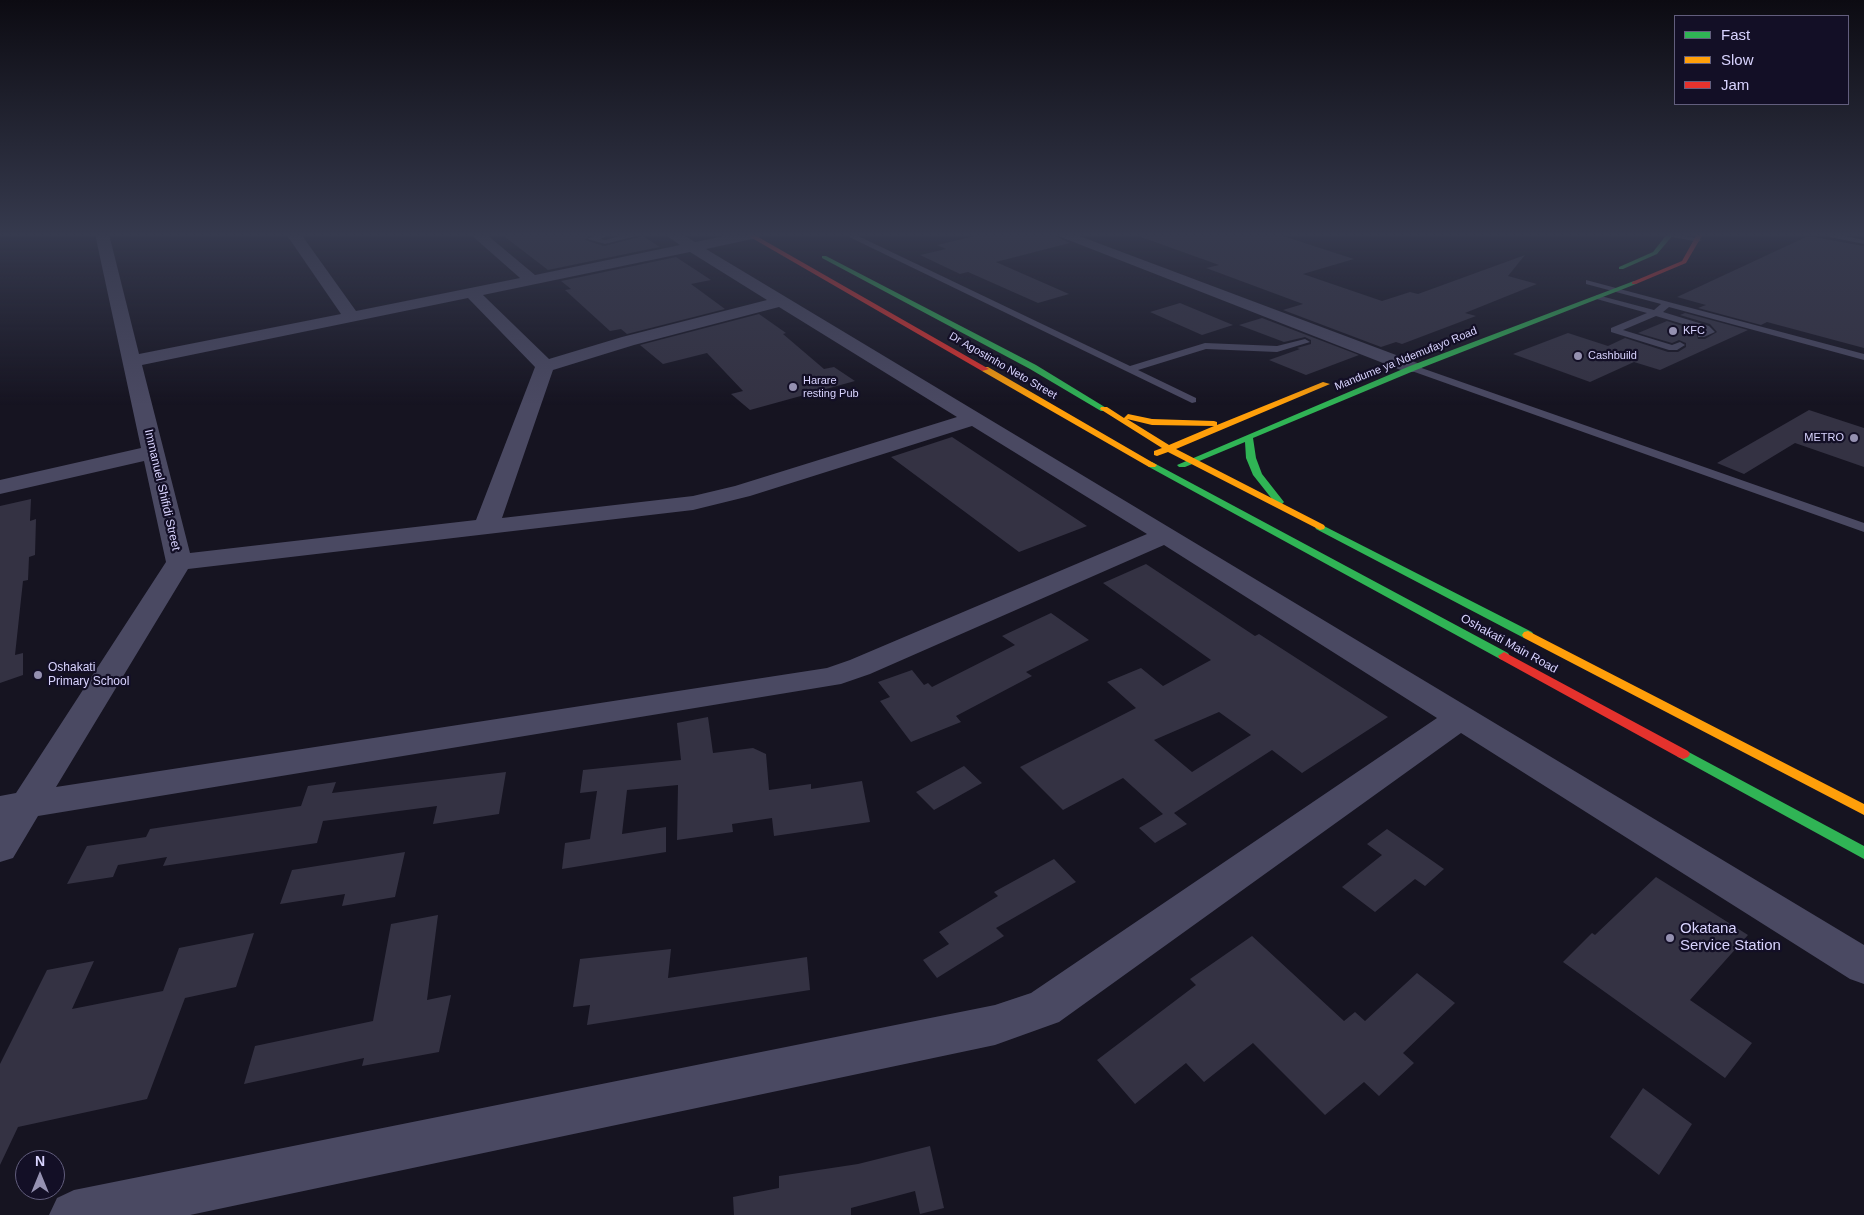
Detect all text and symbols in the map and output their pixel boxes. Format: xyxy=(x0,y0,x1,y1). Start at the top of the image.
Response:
legend xyxy=(1674,15,1849,105)
text: Fast xyxy=(1721,26,1750,43)
text: Slow xyxy=(1721,51,1754,68)
text: Jam xyxy=(1721,76,1749,93)
street label: Mandume ya Ndemufayo Road xyxy=(1333,324,1479,394)
place label: KFC xyxy=(1683,324,1705,338)
marker: KFC xyxy=(1667,325,1679,337)
street label: Dr Agostinho Neto Street xyxy=(947,330,1059,402)
place label: Cashbuild xyxy=(1588,349,1637,363)
marker: Cashbuild xyxy=(1572,350,1584,362)
place label: Harare resting Pub xyxy=(803,374,859,400)
marker: Harare resting Pub xyxy=(787,381,799,393)
street label: Immanuel Shifidi Street xyxy=(141,428,183,552)
place label: METRO xyxy=(1804,431,1844,445)
marker: METRO xyxy=(1848,432,1860,444)
street label: Oshakati Main Road xyxy=(1458,611,1560,677)
place label: Oshakati Primary School xyxy=(48,661,129,689)
marker: Oshakati Primary School xyxy=(32,669,44,681)
place label: Okatana Service Station xyxy=(1680,920,1781,955)
marker: Okatana Service Station xyxy=(1664,932,1676,944)
north arrow xyxy=(15,1150,65,1200)
text: N xyxy=(35,1153,45,1169)

